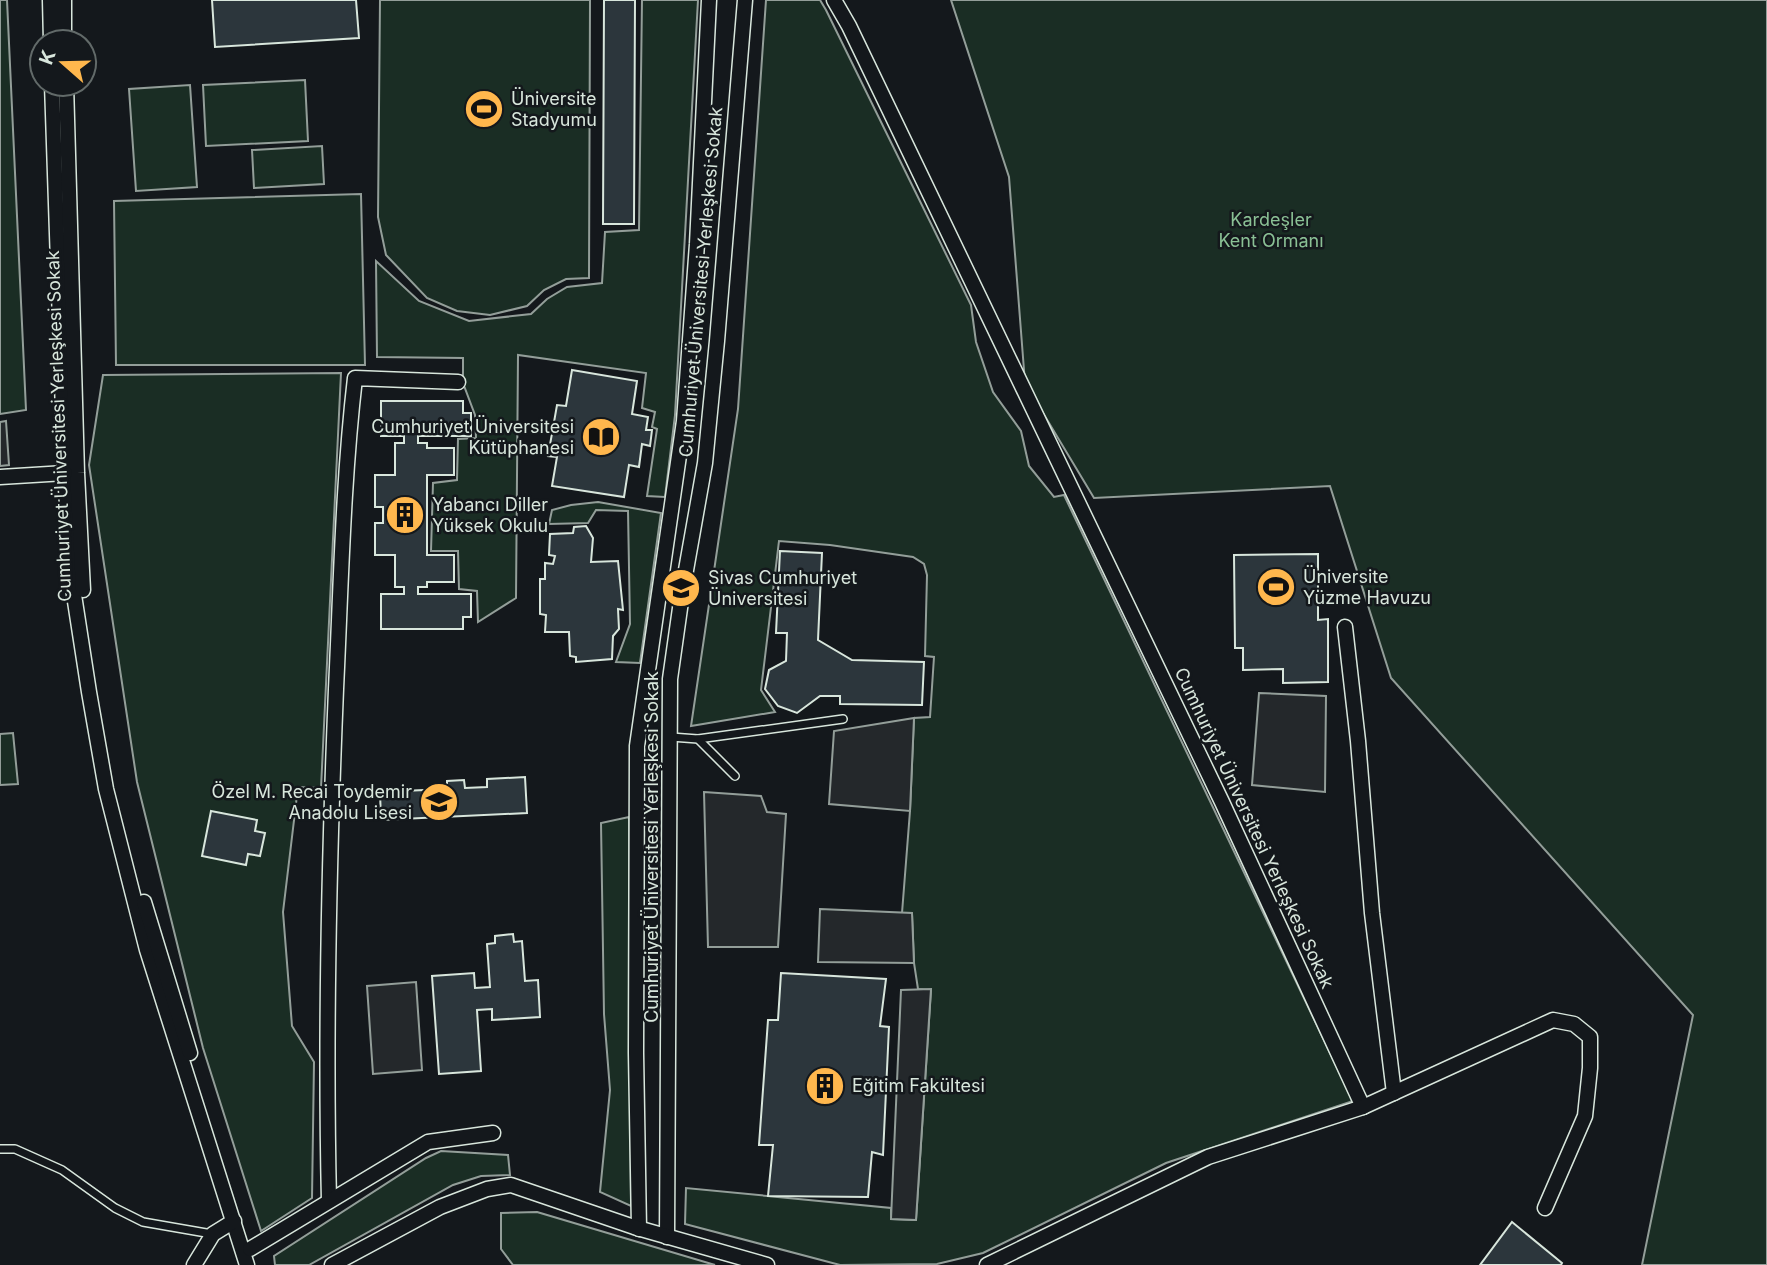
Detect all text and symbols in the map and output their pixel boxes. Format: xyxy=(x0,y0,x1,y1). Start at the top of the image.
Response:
north arrow xyxy=(28,28,98,98)
text: K xyxy=(34,47,61,68)
place label: Üniversite Stadyumu xyxy=(511,87,597,130)
sports icon: Üniversite Stadyumu xyxy=(463,88,505,130)
street label: Cumhuriyet Üniversitesi Yerleşkesi Sokak xyxy=(674,106,726,458)
park label: Kardeşler Kent Ormanı xyxy=(1218,209,1324,251)
street label: Cumhuriyet Üniversitesi Yerleşkesi Sokak xyxy=(41,250,75,602)
place label: Cumhuriyet Üniversitesi Kütüphanesi xyxy=(371,415,574,458)
library icon: Cumhuriyet Üniversitesi Kütüphanesi xyxy=(580,416,622,458)
building icon: Yabancı Diller Yüksek Okulu xyxy=(384,494,426,536)
place label: Yabancı Diller Yüksek Okulu xyxy=(432,494,548,536)
place label: Üniversite Yüzme Havuzu xyxy=(1303,565,1431,608)
sports icon: Üniversite Yüzme Havuzu xyxy=(1255,566,1297,608)
school or university icon: Sivas Cumhuriyet Üniversitesi xyxy=(660,567,702,609)
place label: Sivas Cumhuriyet Üniversitesi xyxy=(708,567,857,609)
street label: Cumhuriyet Üniversitesi Yerleşkesi Sokak xyxy=(1171,664,1339,992)
street label: Cumhuriyet Üniversitesi Yerleşkesi Sokak xyxy=(640,671,662,1023)
place label: Özel M. Recai Toydemir Anadolu Lisesi xyxy=(211,780,412,823)
school or university icon: Özel M. Recai Toydemir Anadolu Lisesi xyxy=(418,781,460,823)
building icon: Eğitim Fakültesi xyxy=(804,1065,846,1107)
place label: Eğitim Fakültesi xyxy=(852,1075,985,1096)

